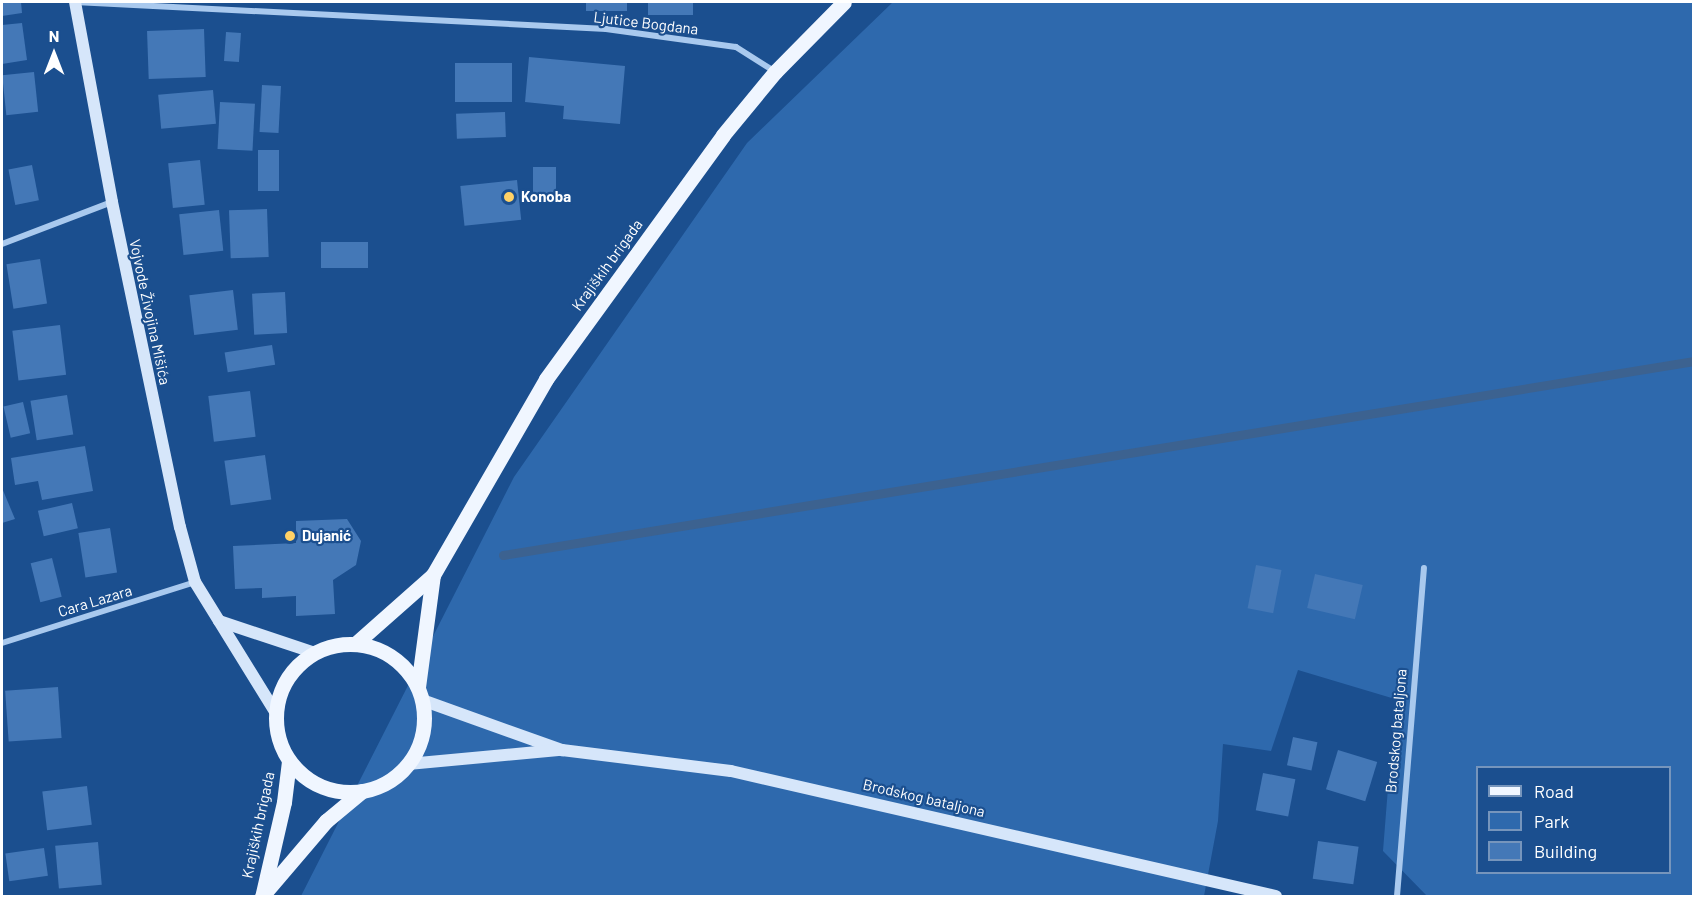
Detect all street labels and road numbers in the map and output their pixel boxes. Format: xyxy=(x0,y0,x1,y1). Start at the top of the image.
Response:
street label: Ljutice Bogdana xyxy=(593,8,699,38)
street label: Krajiških brigada xyxy=(568,216,646,314)
street label: Vojvode Živojina Mišića xyxy=(126,237,174,387)
street label: Cara Lazara xyxy=(56,581,134,621)
street label: Brodskog bataljona xyxy=(1382,668,1410,794)
street label: Krajiških brigada xyxy=(238,770,278,880)
street label: Brodskog bataljona xyxy=(861,775,987,821)

